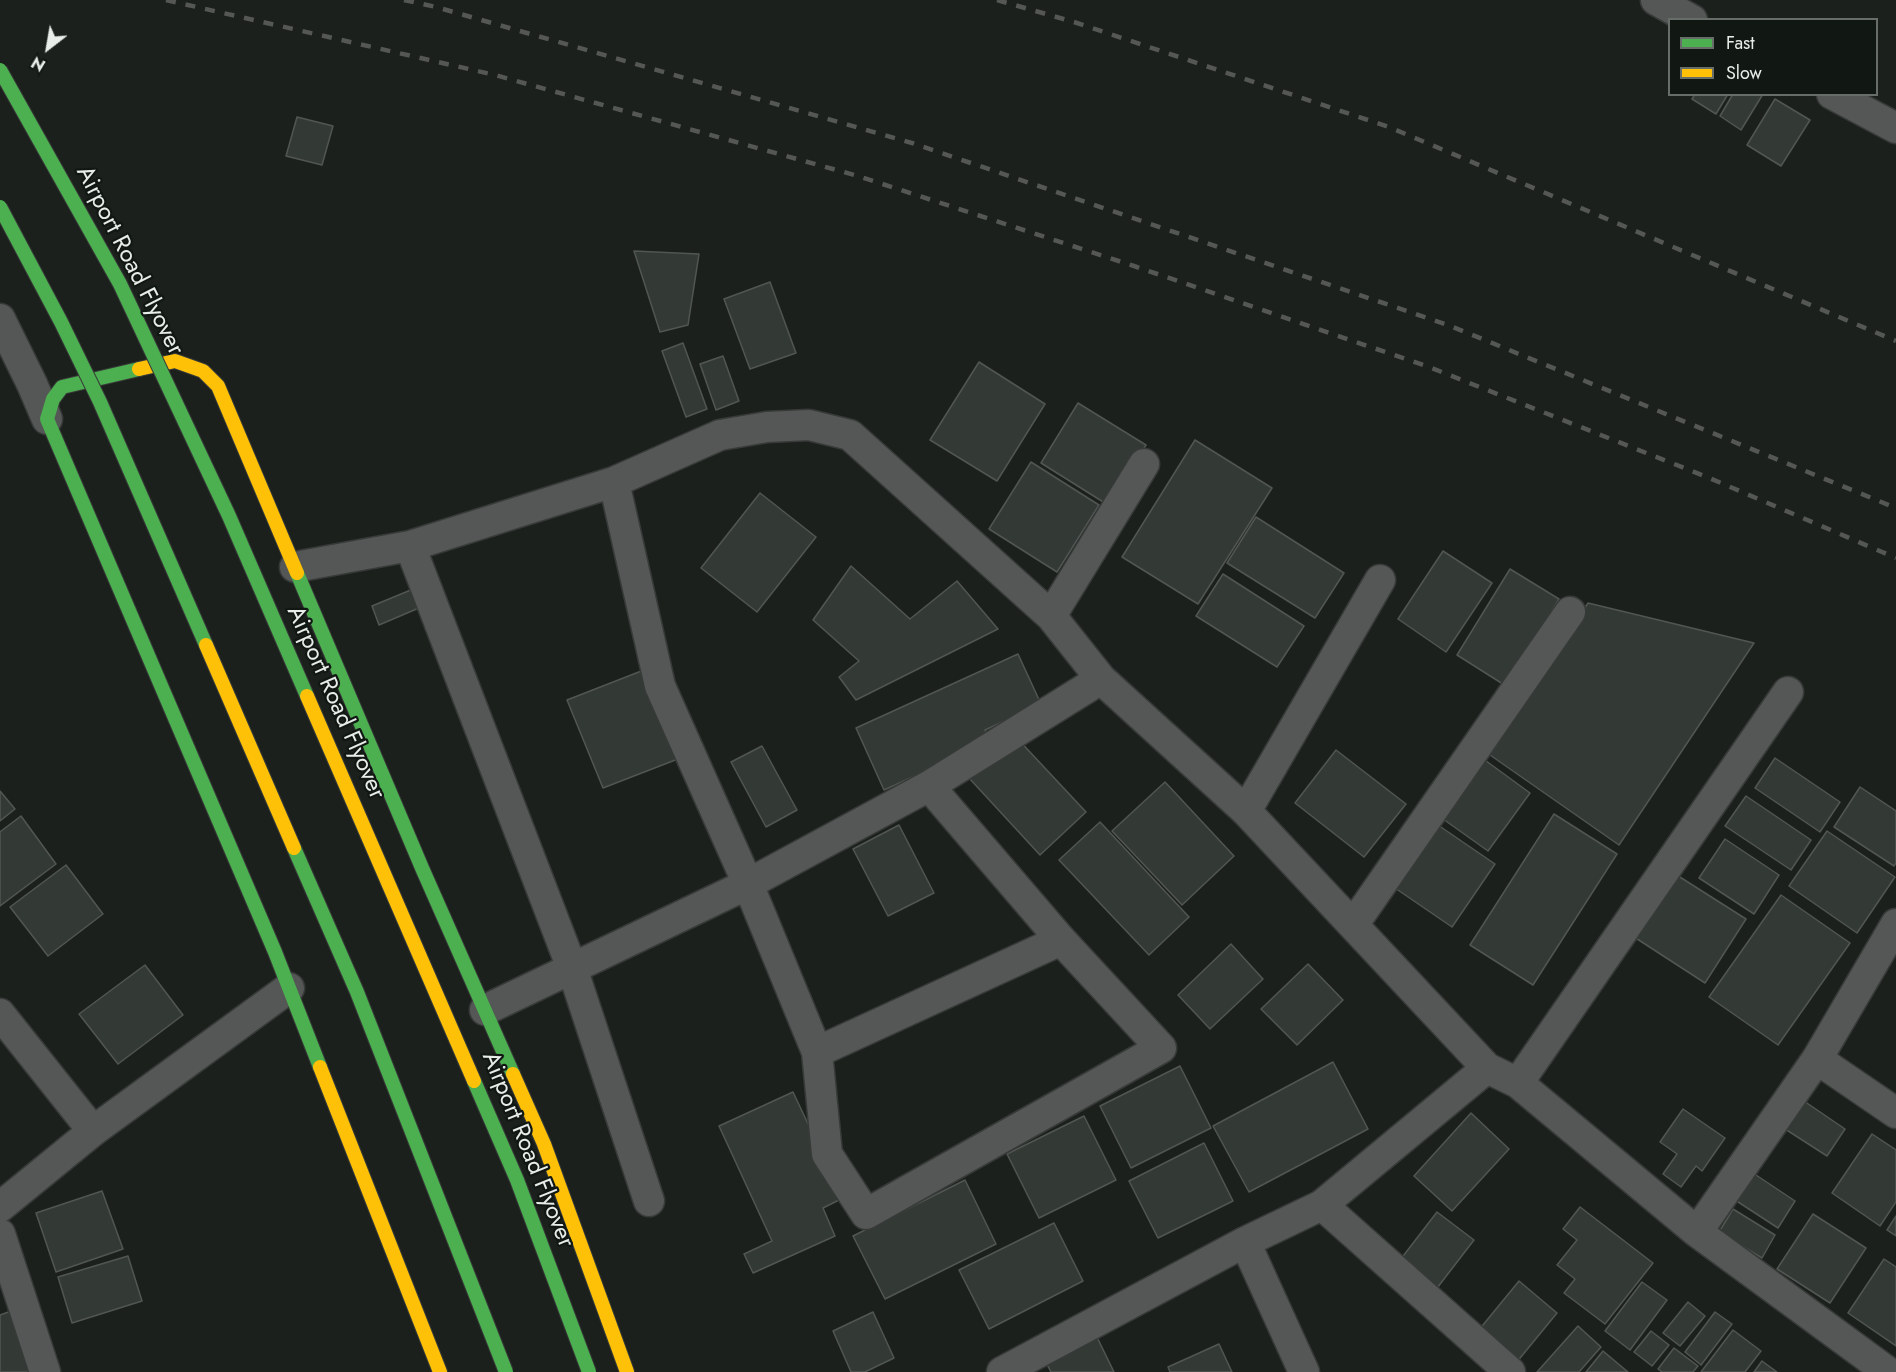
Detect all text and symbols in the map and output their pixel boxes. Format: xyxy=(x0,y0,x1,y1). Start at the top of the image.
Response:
north arrow xyxy=(18,18,78,78)
legend xyxy=(1668,18,1878,96)
text: Fast xyxy=(1726,30,1755,56)
text: N xyxy=(27,51,50,77)
text: Slow xyxy=(1726,60,1762,86)
street label: Airport Road Flyover xyxy=(69,162,189,360)
street label: Airport Road Flyover xyxy=(279,602,391,804)
street label: Airport Road Flyover xyxy=(475,1048,579,1252)

